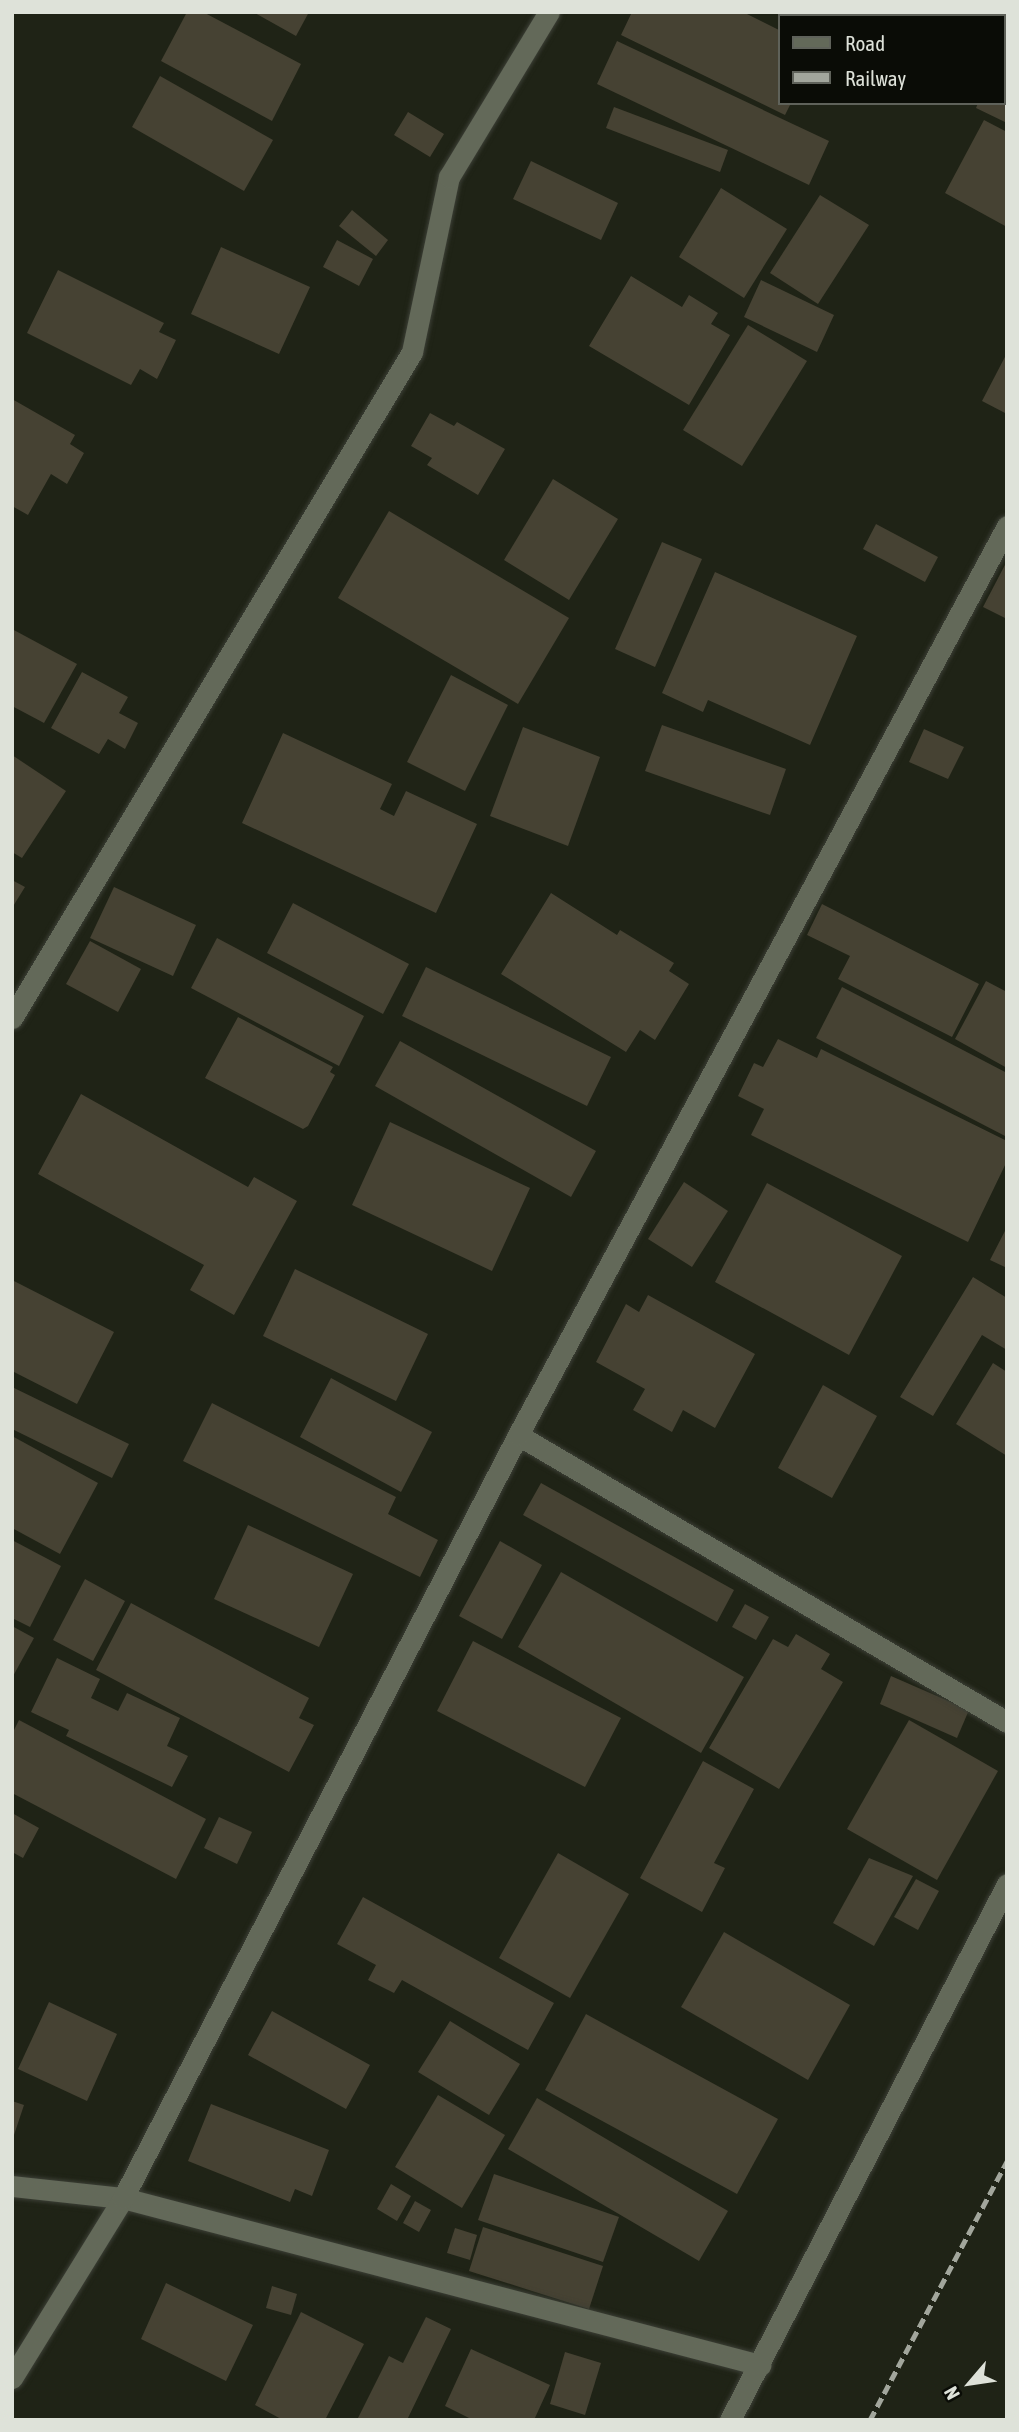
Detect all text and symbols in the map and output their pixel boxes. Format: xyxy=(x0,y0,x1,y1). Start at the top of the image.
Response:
legend xyxy=(778,14,1005,105)
text: Road xyxy=(845,31,885,55)
text: Railway xyxy=(845,66,906,90)
north arrow xyxy=(935,2348,1005,2418)
text: N xyxy=(939,2383,964,2403)

